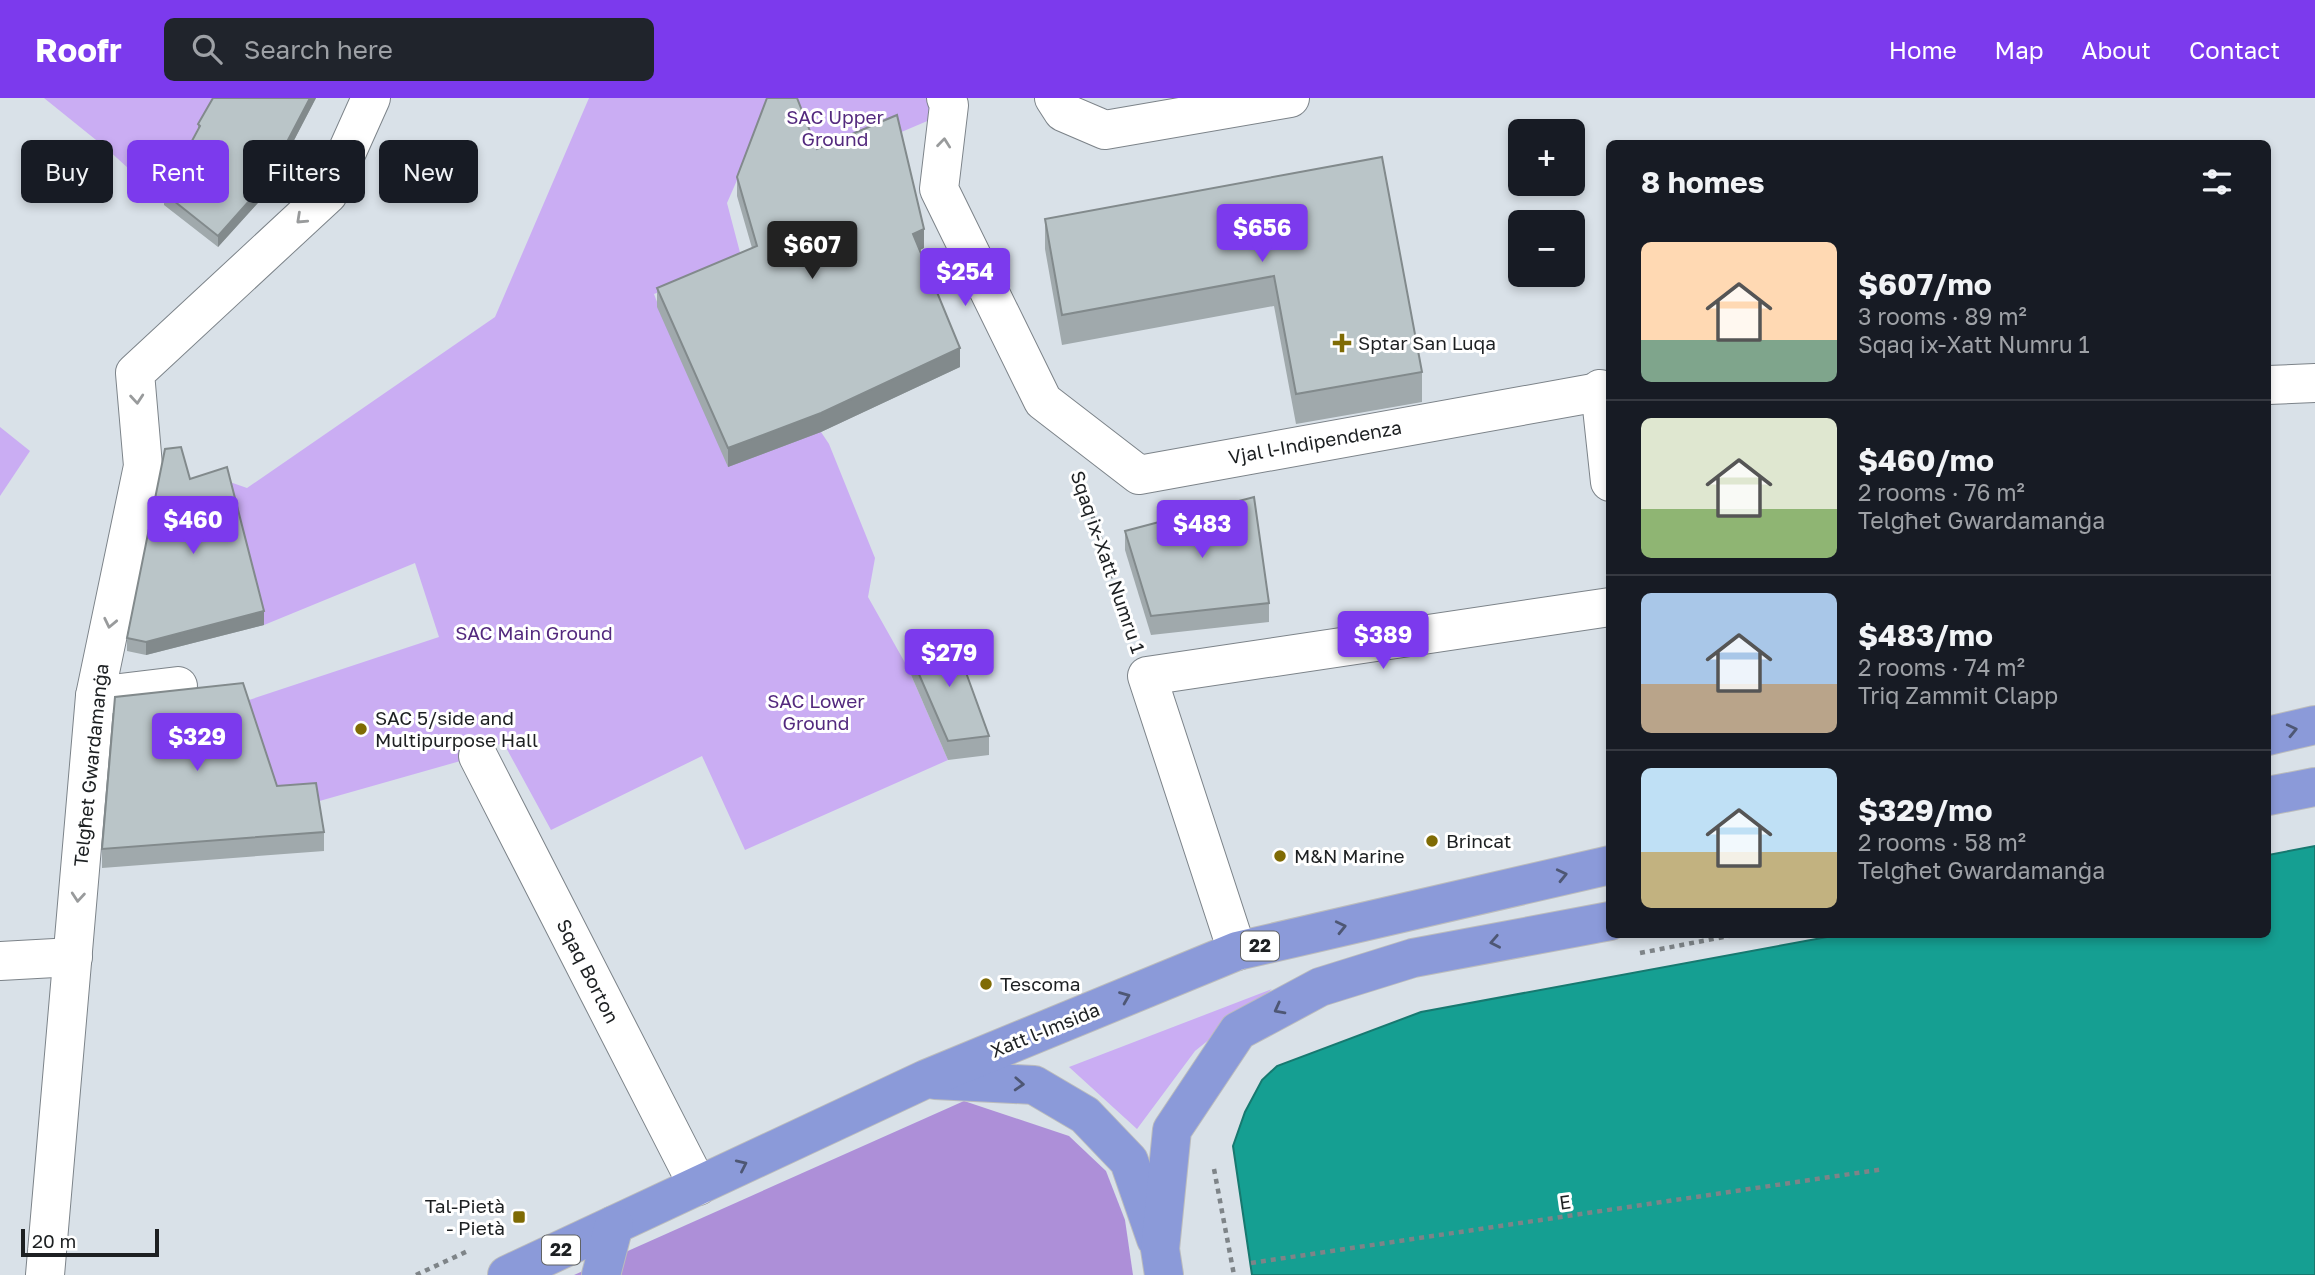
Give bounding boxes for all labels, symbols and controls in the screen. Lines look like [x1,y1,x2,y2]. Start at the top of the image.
search box [164,18,654,81]
text: Roofr [35,30,122,69]
icon: search [188,30,226,68]
text: Search here [244,34,393,65]
text: Home [1889,35,1957,64]
text: Map [1995,35,2044,64]
text: About [2082,35,2151,64]
text: Contact [2189,35,2280,64]
park label: SAC Upper Ground [786,105,884,150]
map controls [1508,119,1585,287]
button: + [1508,119,1585,196]
one-way arrow [937,138,952,149]
chip: Buy [21,140,113,203]
chip: Rent [127,140,229,203]
chip: Filters [243,140,365,203]
chip: New [379,140,478,203]
icon: filters [2198,163,2236,201]
text: 8 homes [1641,164,1765,200]
pin: $656 [1221,204,1303,264]
button: − [1508,210,1585,287]
one-way arrow [296,211,309,223]
text: $656 [1233,213,1291,241]
pin: $607 [771,222,853,281]
text: $607 [783,230,841,258]
pin: $254 [924,248,1006,308]
text: $254 [936,257,994,285]
text: $607/mo [1858,266,1992,302]
icon: home [1697,270,1781,354]
text: 3 rooms · 89 m² [1858,302,2027,330]
text: Sqaq ix-Xatt Numru 1 [1858,330,2090,358]
place label: Sptar San Luqa [1358,331,1496,354]
marker: Sptar San Luqa [1332,333,1352,353]
one-way arrow [129,394,144,405]
street label: Vjal l-Indipendenza [1226,415,1403,468]
text: $460/mo [1858,442,1994,478]
icon: home [1697,446,1781,530]
street label: Sqaq ix-Xatt Numru 1 [1066,468,1150,656]
text: 2 rooms · 76 m² [1858,478,2025,506]
pin: $460 [152,496,234,556]
pin: $483 [1161,500,1243,560]
text: $460 [163,505,223,533]
text: Telgħet Gwardamanġa [1858,506,2105,534]
text: $483 [1173,509,1231,537]
pin: $389 [1342,612,1424,671]
one-way arrow [103,617,118,629]
text: $483/mo [1858,617,1993,653]
text: $389 [1354,620,1412,648]
park label: SAC Main Ground [455,621,613,644]
icon: home [1697,621,1781,705]
pin: $279 [908,630,990,689]
text: $279 [921,638,977,666]
text: 2 rooms · 74 m² [1858,653,2025,681]
street label: Telgħet Gwardamanġa [68,662,113,868]
text: Triq Zammit Clapp [1858,681,2058,709]
park label: SAC Lower Ground [767,689,865,734]
place label: SAC 5/side and Multipurpose Hall [375,706,538,751]
pin: $329 [156,714,238,773]
marker: SAC 5/side and Multipurpose Hall [353,721,369,737]
text: $329 [168,722,226,750]
one-way arrow [2285,724,2297,739]
text: $329/mo [1858,792,1992,828]
icon: home [1697,796,1781,880]
text: 2 rooms · 58 m² [1858,828,2026,856]
place label: Brincat [1446,829,1511,852]
marker: Brincat [1424,833,1440,849]
place label: M&N Marine [1294,844,1405,867]
marker: M&N Marine [1272,848,1288,864]
text: Telgħet Gwardamanġa [1858,856,2105,884]
one-way arrow [1556,869,1568,883]
one-way arrow [71,892,86,903]
street label: Sqaq Borton [552,915,624,1027]
one-way arrow [1335,920,1347,935]
road number: 22 [1241,932,1279,960]
one-way arrow [1489,934,1501,949]
place label: Tescoma [1000,972,1080,995]
marker: Tescoma [978,976,994,992]
one-way arrow [1118,991,1130,1005]
street label: Xatt l-Imsida [987,997,1103,1062]
one-way arrow [1274,1001,1286,1015]
one-way arrow [1014,1077,1025,1092]
one-way arrow [735,1159,747,1173]
street label: E [1558,1189,1572,1214]
place label: Tal-Pietà - Pietà [425,1194,505,1239]
marker: Tal-Pietà - Pietà [511,1209,527,1225]
scale bar [21,1226,159,1258]
text: 20 m [32,1229,76,1252]
road number: 22 [542,1236,580,1265]

